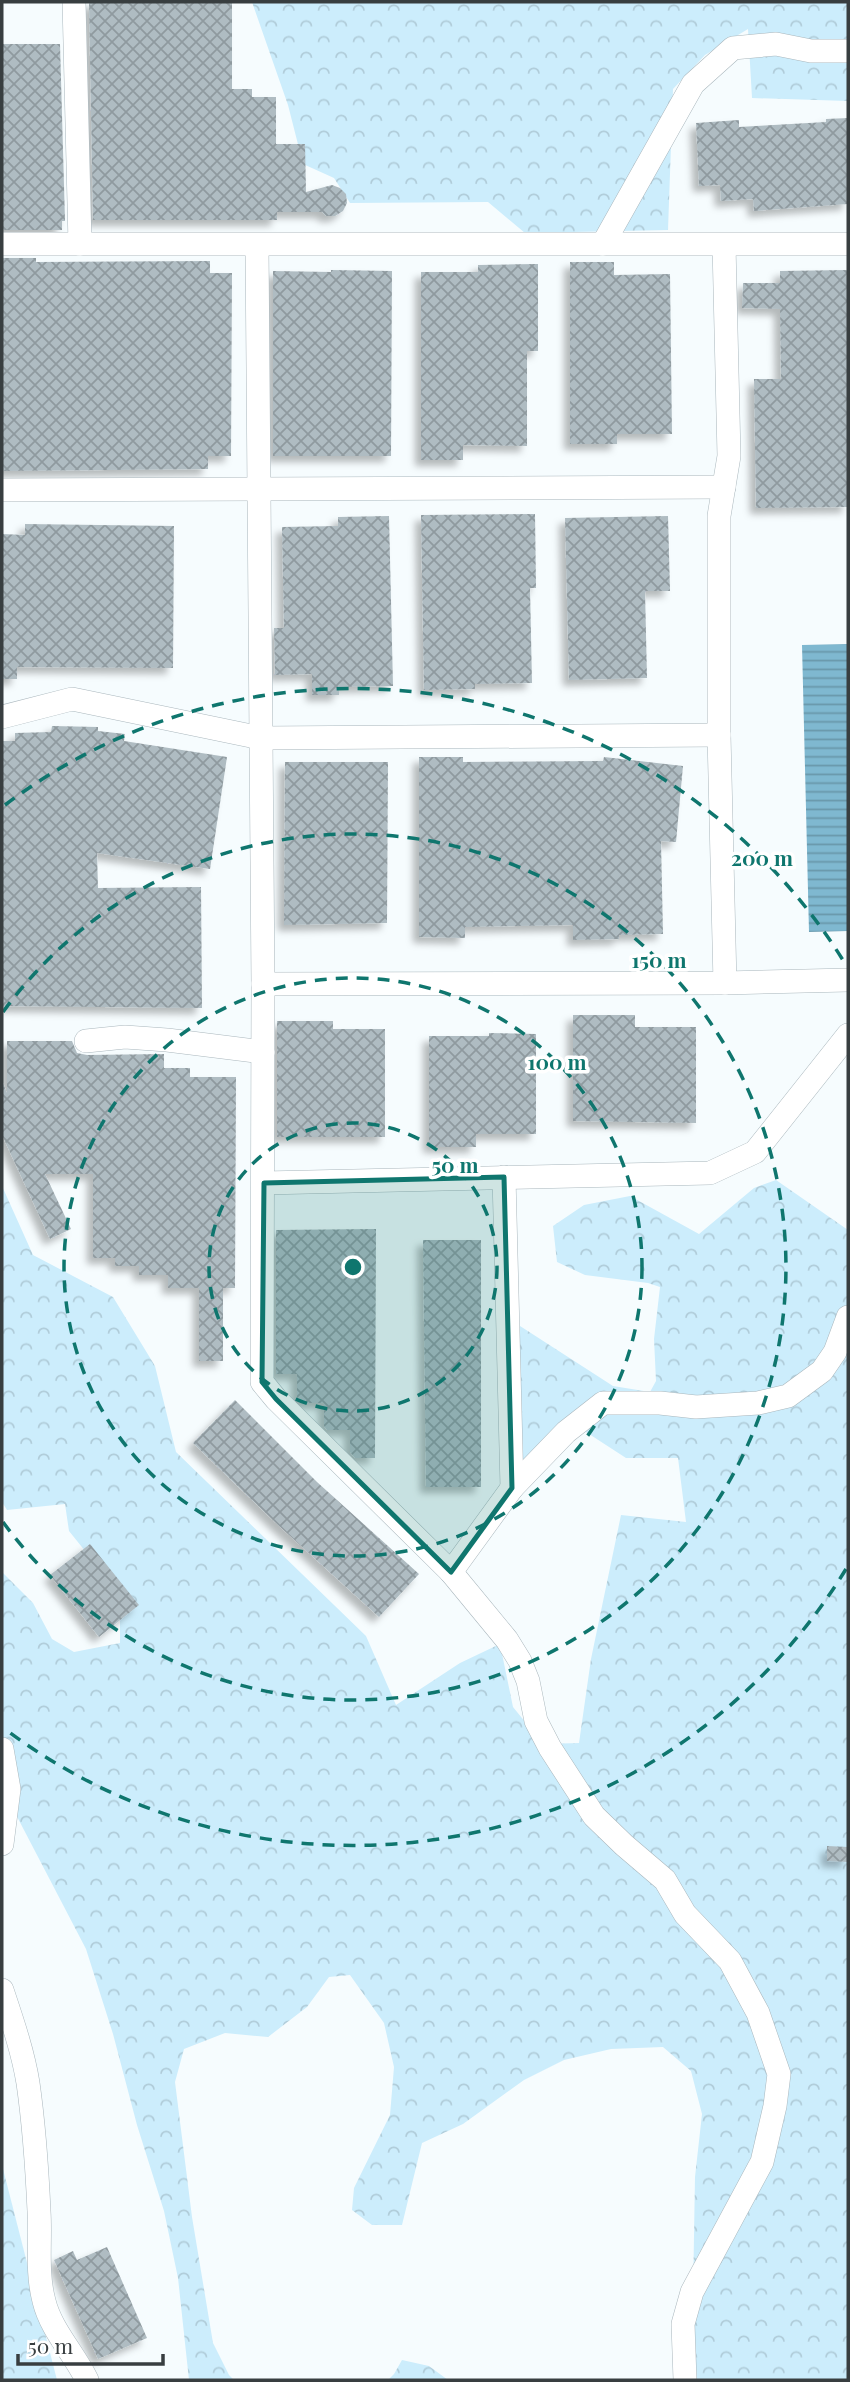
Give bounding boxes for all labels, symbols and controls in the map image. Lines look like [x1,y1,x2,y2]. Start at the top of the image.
text: 200 m [731,843,793,871]
text: 150 m [632,945,686,973]
text: 100 m [527,1047,587,1075]
text: 50 m [431,1150,479,1178]
centre of rings [341,1255,365,1279]
scale bar [18,2322,163,2366]
text: 50 m [28,2331,74,2359]

